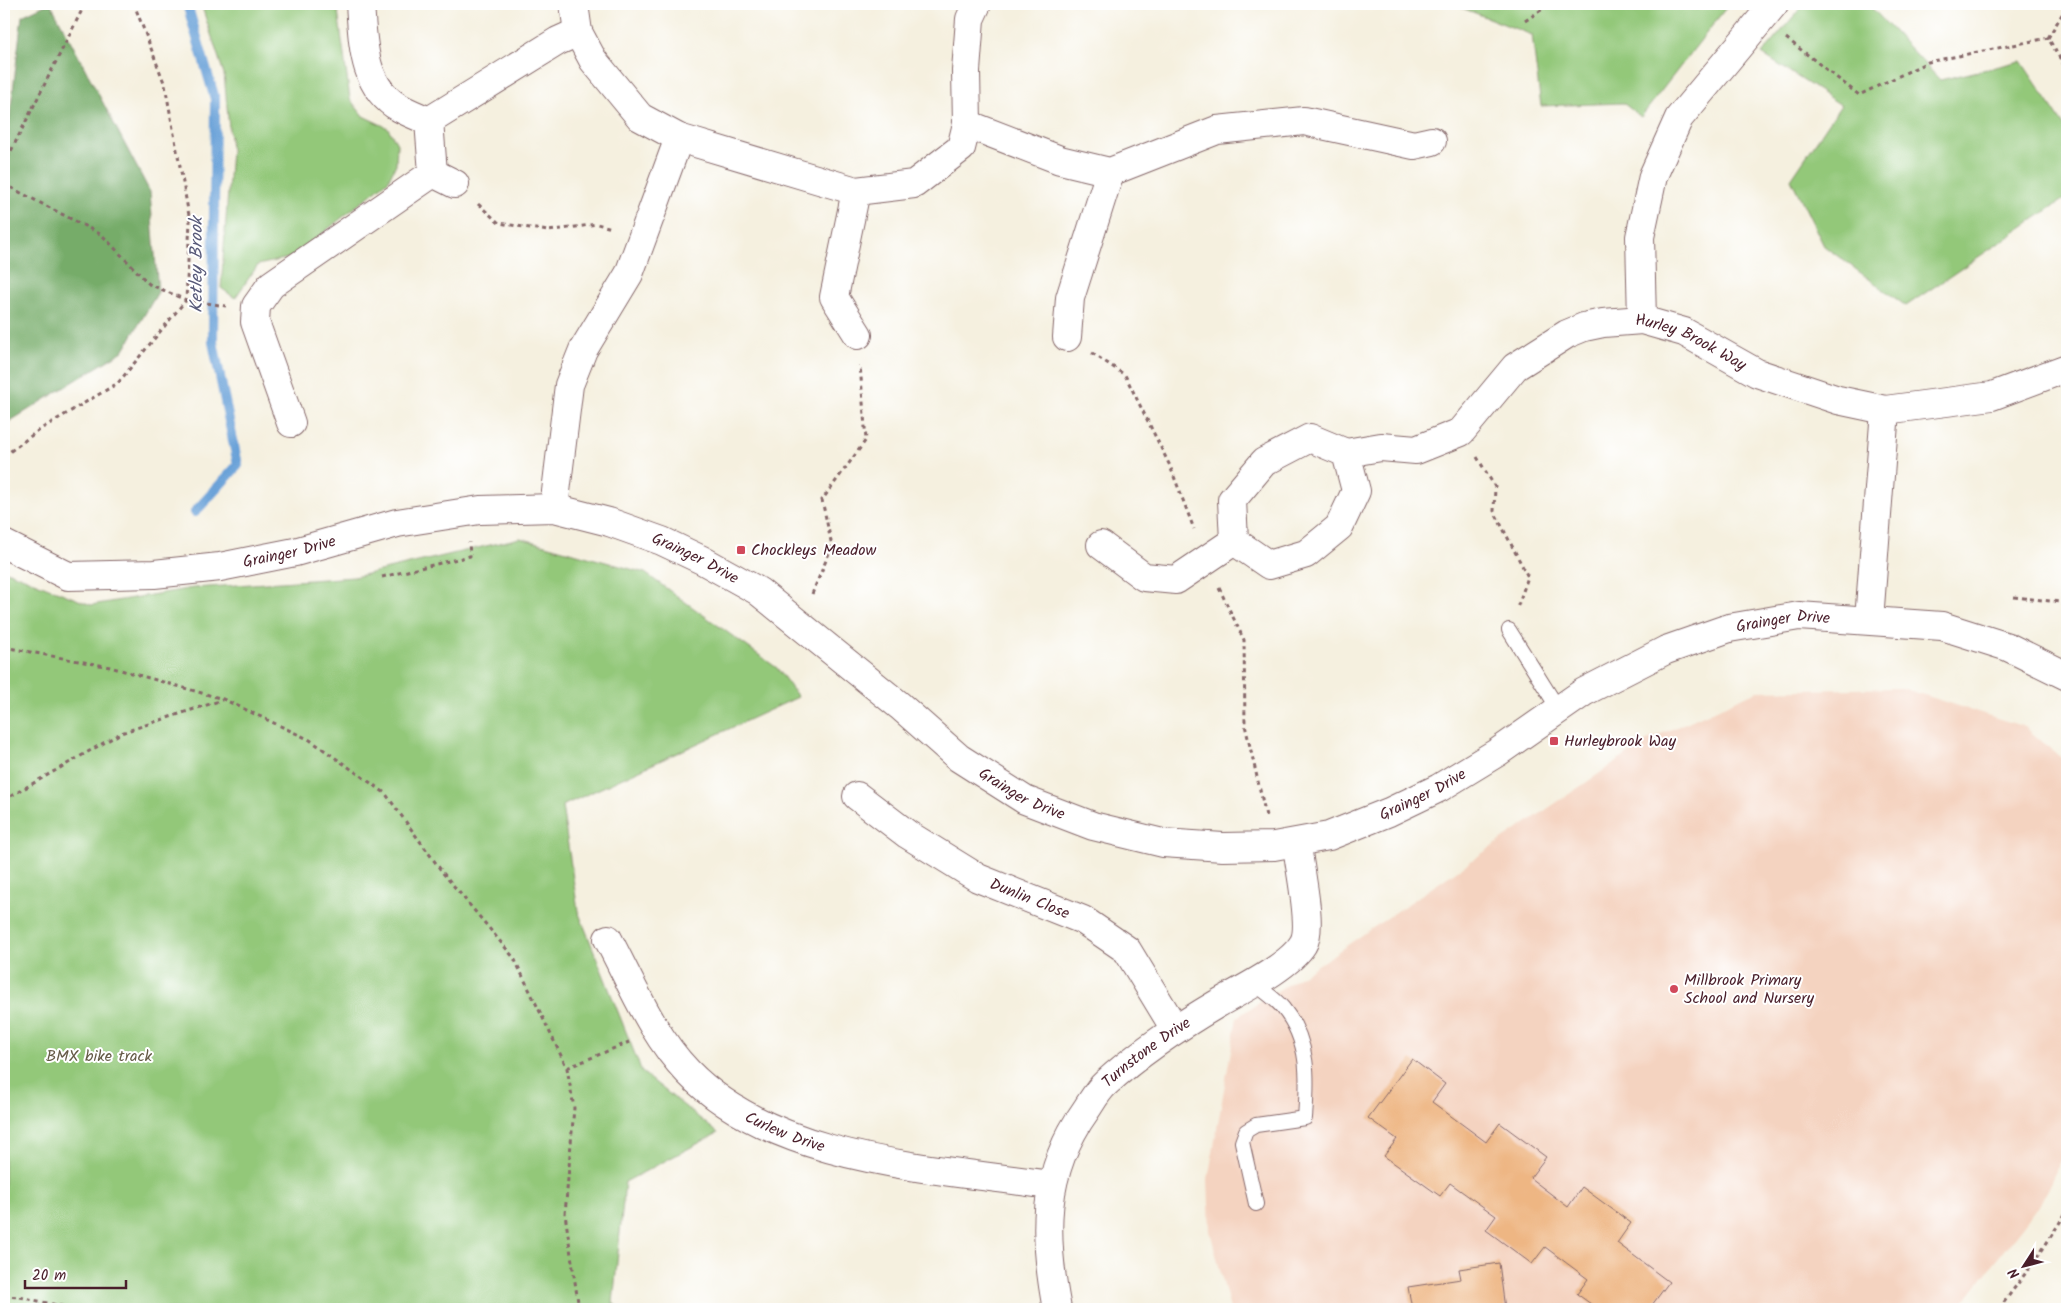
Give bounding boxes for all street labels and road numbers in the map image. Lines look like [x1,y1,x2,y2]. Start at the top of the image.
street label: Hurley Brook Way [1634,307,1752,377]
street label: Grainger Drive [648,526,744,591]
street label: Grainger Drive [241,528,339,575]
street label: Grainger Drive [1734,603,1831,639]
street label: Grainger Drive [974,761,1069,827]
street label: Grainger Drive [1376,762,1471,827]
street label: Dunlin Close [986,871,1073,926]
street label: Turnstone Drive [1096,1011,1196,1094]
street label: Curlew Drive [740,1105,828,1159]

